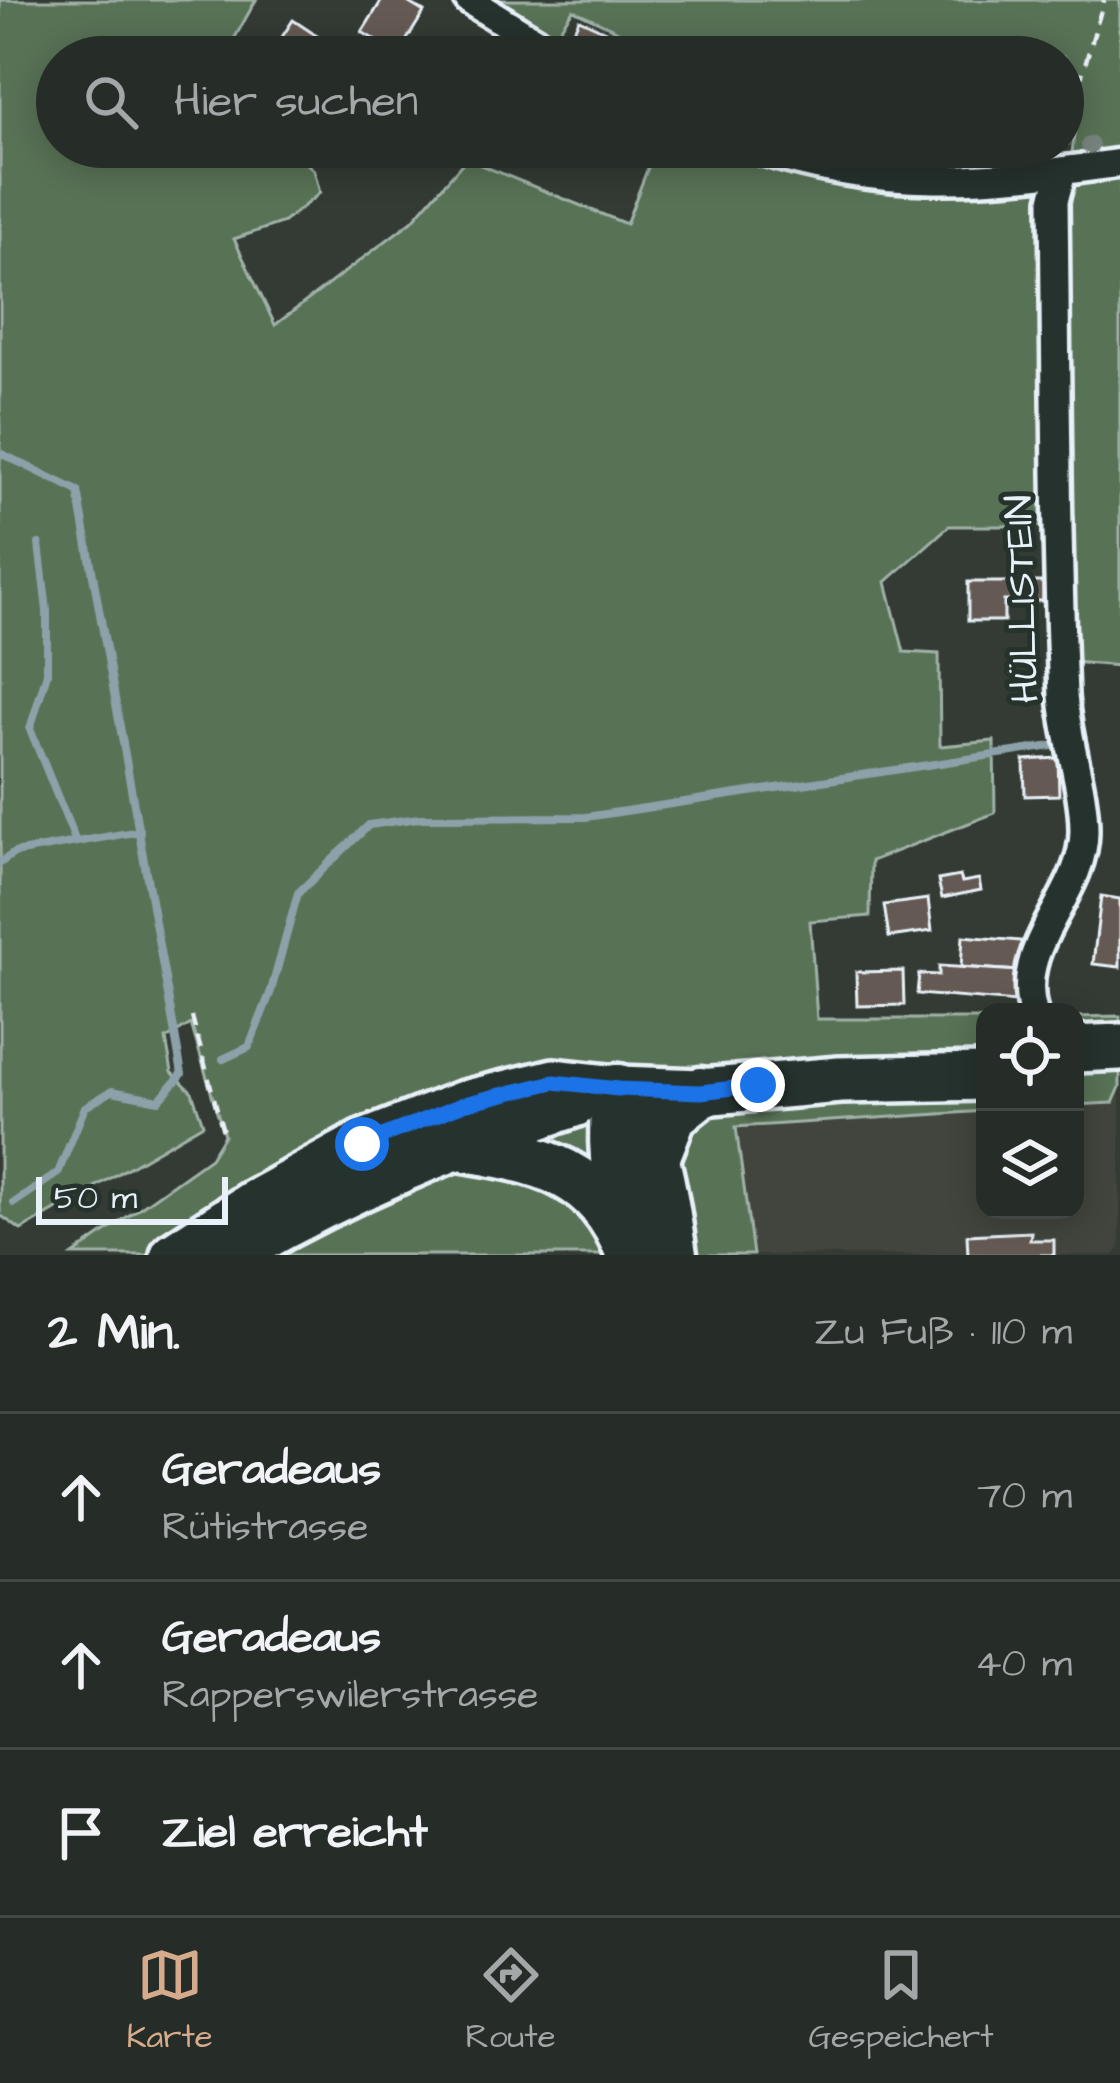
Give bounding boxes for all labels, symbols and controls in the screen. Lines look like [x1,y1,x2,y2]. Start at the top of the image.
search box [36,36,1084,168]
icon: search [78,69,144,135]
text: Hier suchen [174,71,418,133]
street label: HÜLLISTEIN [992,494,1054,704]
map controls [976,1003,1084,1219]
button: locate [976,1003,1084,1111]
route end [731,1058,785,1112]
button: layers [976,1111,1084,1219]
route start [335,1117,389,1171]
scale bar [36,1171,228,1224]
text: 50 m [54,1175,137,1221]
text: 2 Min. [48,1298,180,1369]
text: Zu Fuß · 110 m [814,1306,1072,1360]
text: Geradeaus [162,1439,381,1501]
icon: ahead [48,1464,114,1530]
text: 70 m [977,1470,1072,1524]
text: Rütistrasse [162,1501,368,1555]
text: Geradeaus [162,1607,381,1669]
icon: ahead [48,1632,114,1698]
text: 40 m [975,1638,1072,1692]
text: Rapperswilerstrasse [162,1669,538,1723]
icon: arrive [48,1800,114,1866]
text: Ziel erreicht [162,1802,428,1864]
tab: Karte [126,1942,213,2060]
tab: Route [466,1942,556,2060]
tab: Gespeichert [808,1942,994,2060]

